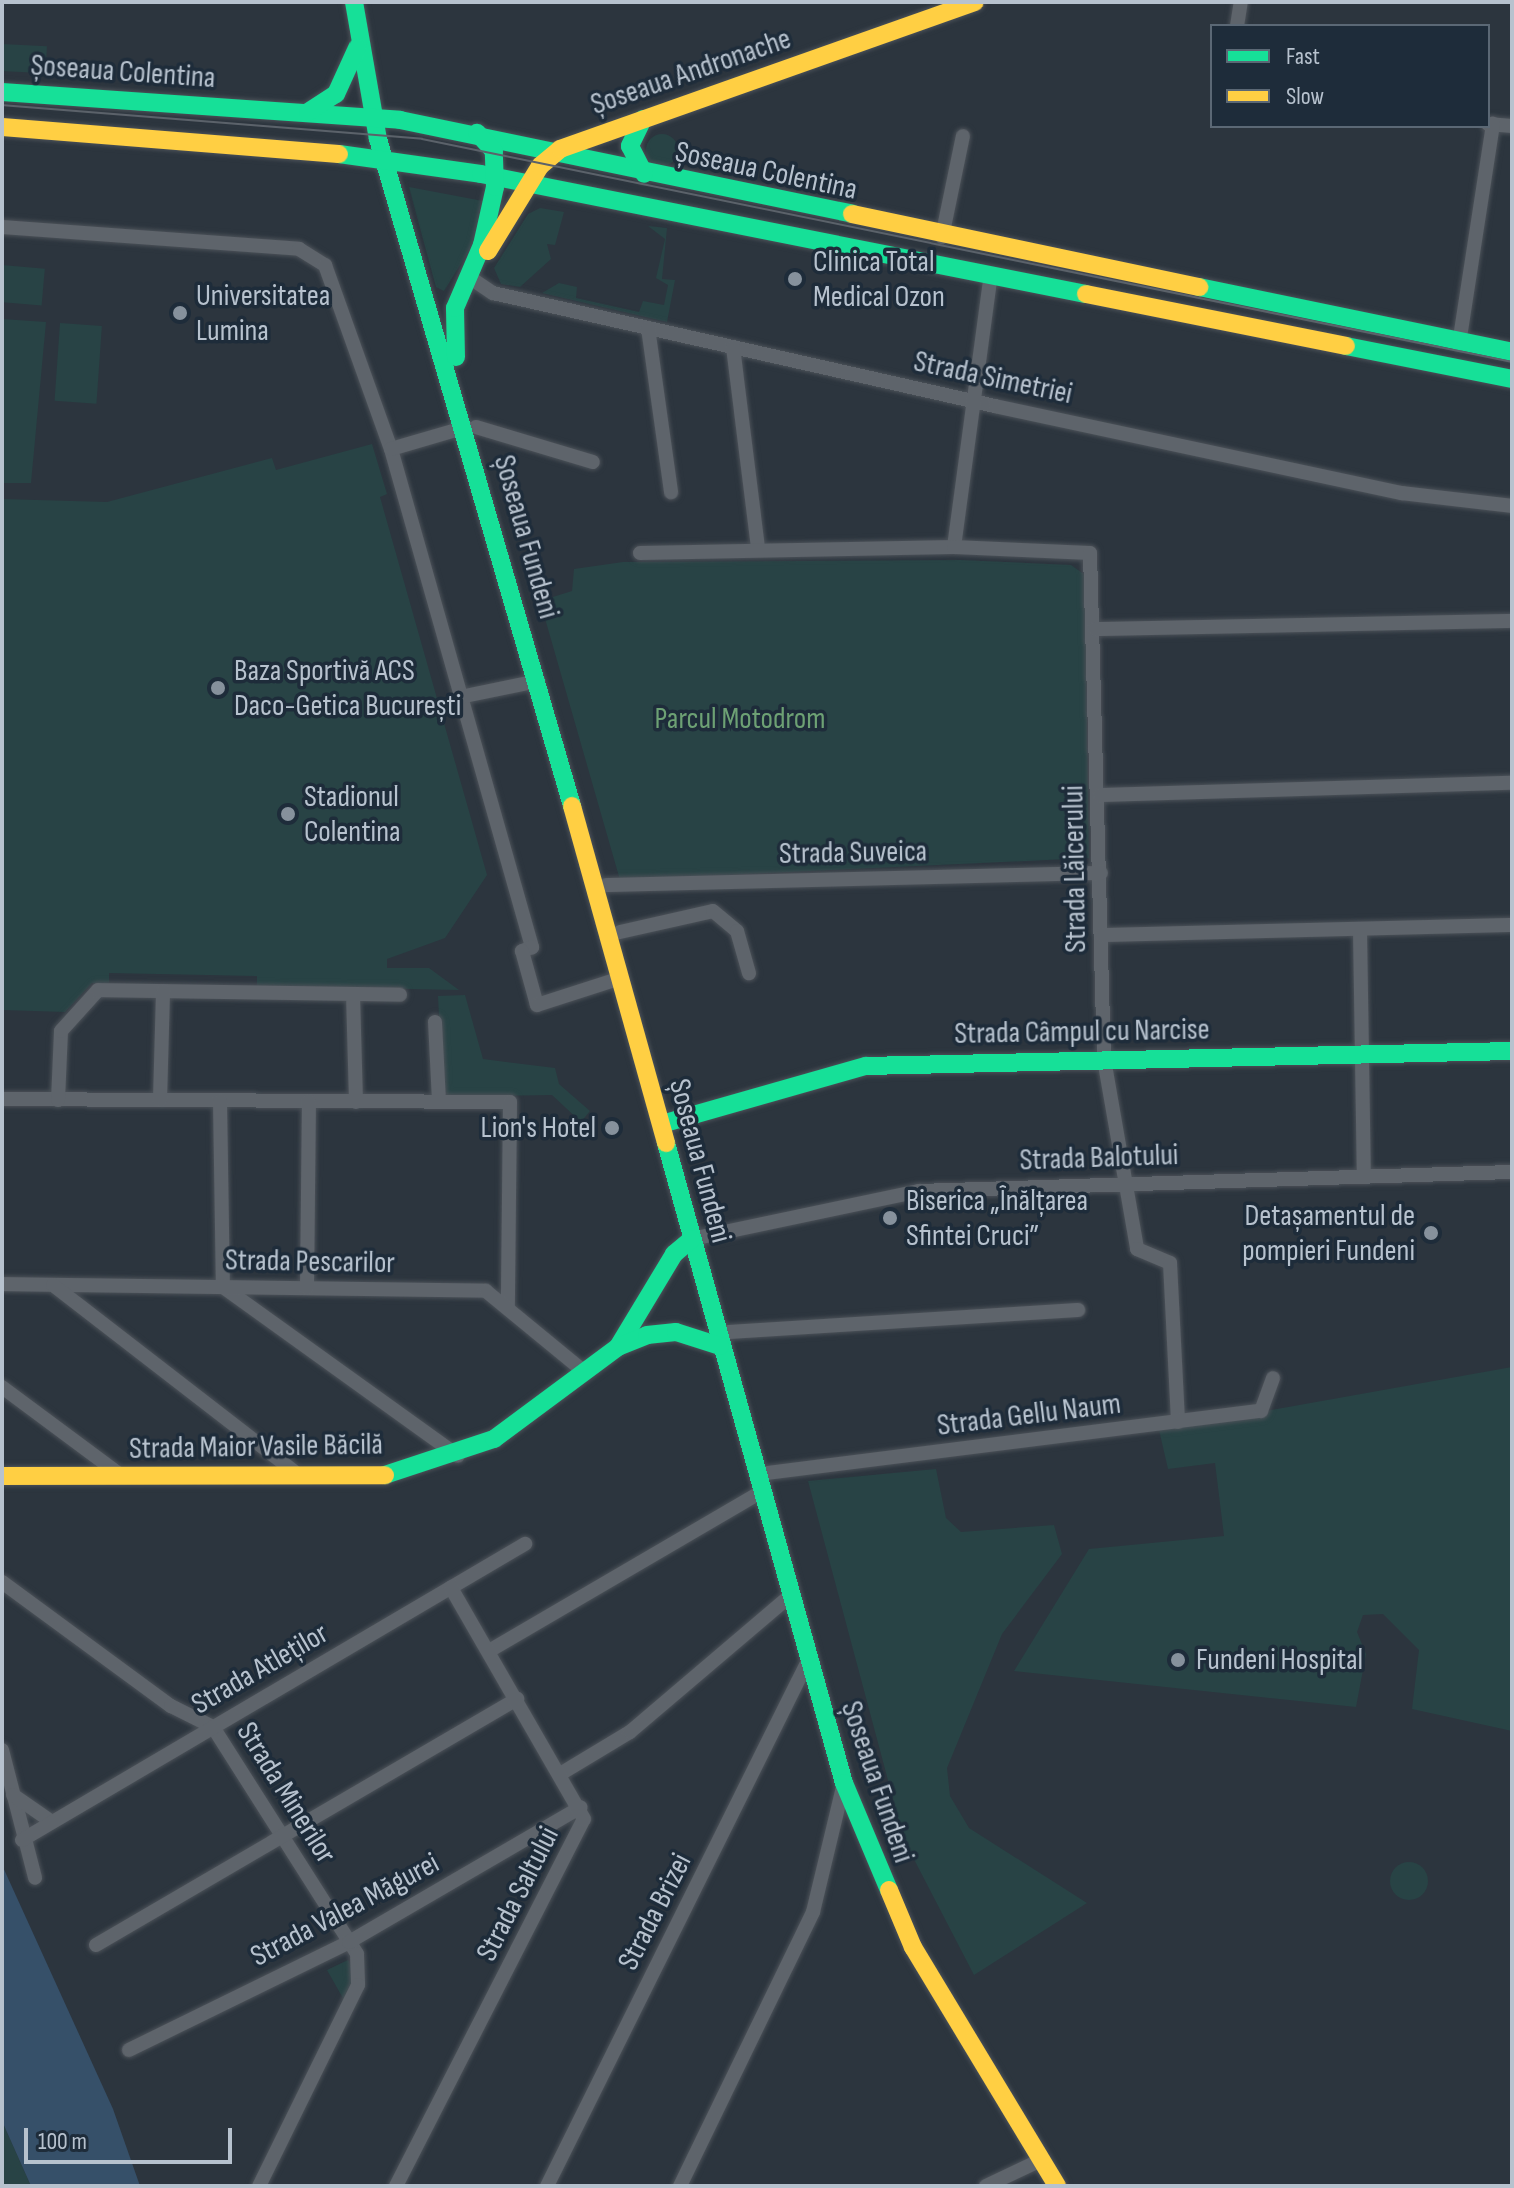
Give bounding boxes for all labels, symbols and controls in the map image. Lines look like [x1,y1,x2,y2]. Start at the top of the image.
street label: Șoseaua Andronache [586,21,796,123]
legend [1210,24,1490,128]
text: Fast [1286,42,1320,71]
street label: Șoseaua Colentina [29,48,217,96]
text: Slow [1286,82,1324,111]
street label: Șoseaua Colentina [672,134,860,208]
place label: Clinica Total Medical Ozon [813,244,945,314]
marker: Clinica Total Medical Ozon [784,268,806,290]
place label: Universitatea Lumina [196,278,330,348]
marker: Universitatea Lumina [171,304,189,322]
street label: Strada Simetriei [910,344,1076,412]
street label: Șoseaua Fundeni [486,451,566,623]
place label: Baza Sportivă ACS Daco-Getica București [234,653,461,724]
marker: Baza Sportivă ACS Daco-Getica București [209,679,227,697]
park label: Parcul Motodrom [655,701,825,737]
place label: Stadionul Colentina [304,779,401,850]
street label: Strada Lăicerului [1056,785,1094,953]
marker: Stadionul Colentina [279,805,297,823]
street label: Strada Suveica [779,834,927,872]
street label: Strada Câmpul cu Narcise [954,1012,1210,1052]
street label: Șoseaua Fundeni [661,1075,739,1247]
place label: Lion's Hotel [481,1110,596,1146]
marker: Lion's Hotel [603,1119,621,1137]
street label: Strada Balotului [1019,1137,1179,1179]
place label: Biserica „Înălțarea Sfintei Cruci” [906,1183,1088,1254]
place label: Detașamentul de pompieri Fundeni [1242,1198,1415,1268]
marker: Biserica „Înălțarea Sfintei Cruci” [881,1209,899,1227]
marker: Detașamentul de pompieri Fundeni [1422,1224,1440,1242]
street label: Strada Pescarilor [225,1243,395,1281]
street label: Strada Gellu Naum [935,1386,1123,1444]
street label: Strada Maior Vasile Băcilă [129,1427,383,1467]
street label: Strada Atleților [185,1616,335,1722]
place label: Fundeni Hospital [1196,1642,1363,1678]
marker: Fundeni Hospital [1167,1649,1189,1671]
street label: Șoseaua Fundeni [833,1697,921,1867]
street label: Strada Minerilor [228,1716,344,1870]
street label: Strada Saltului [469,1821,567,1967]
street label: Strada Valea Măgurei [245,1845,445,1975]
street label: Strada Brizei [610,1848,700,1976]
scale bar [28,2112,236,2162]
text: 100 m [38,2127,87,2156]

